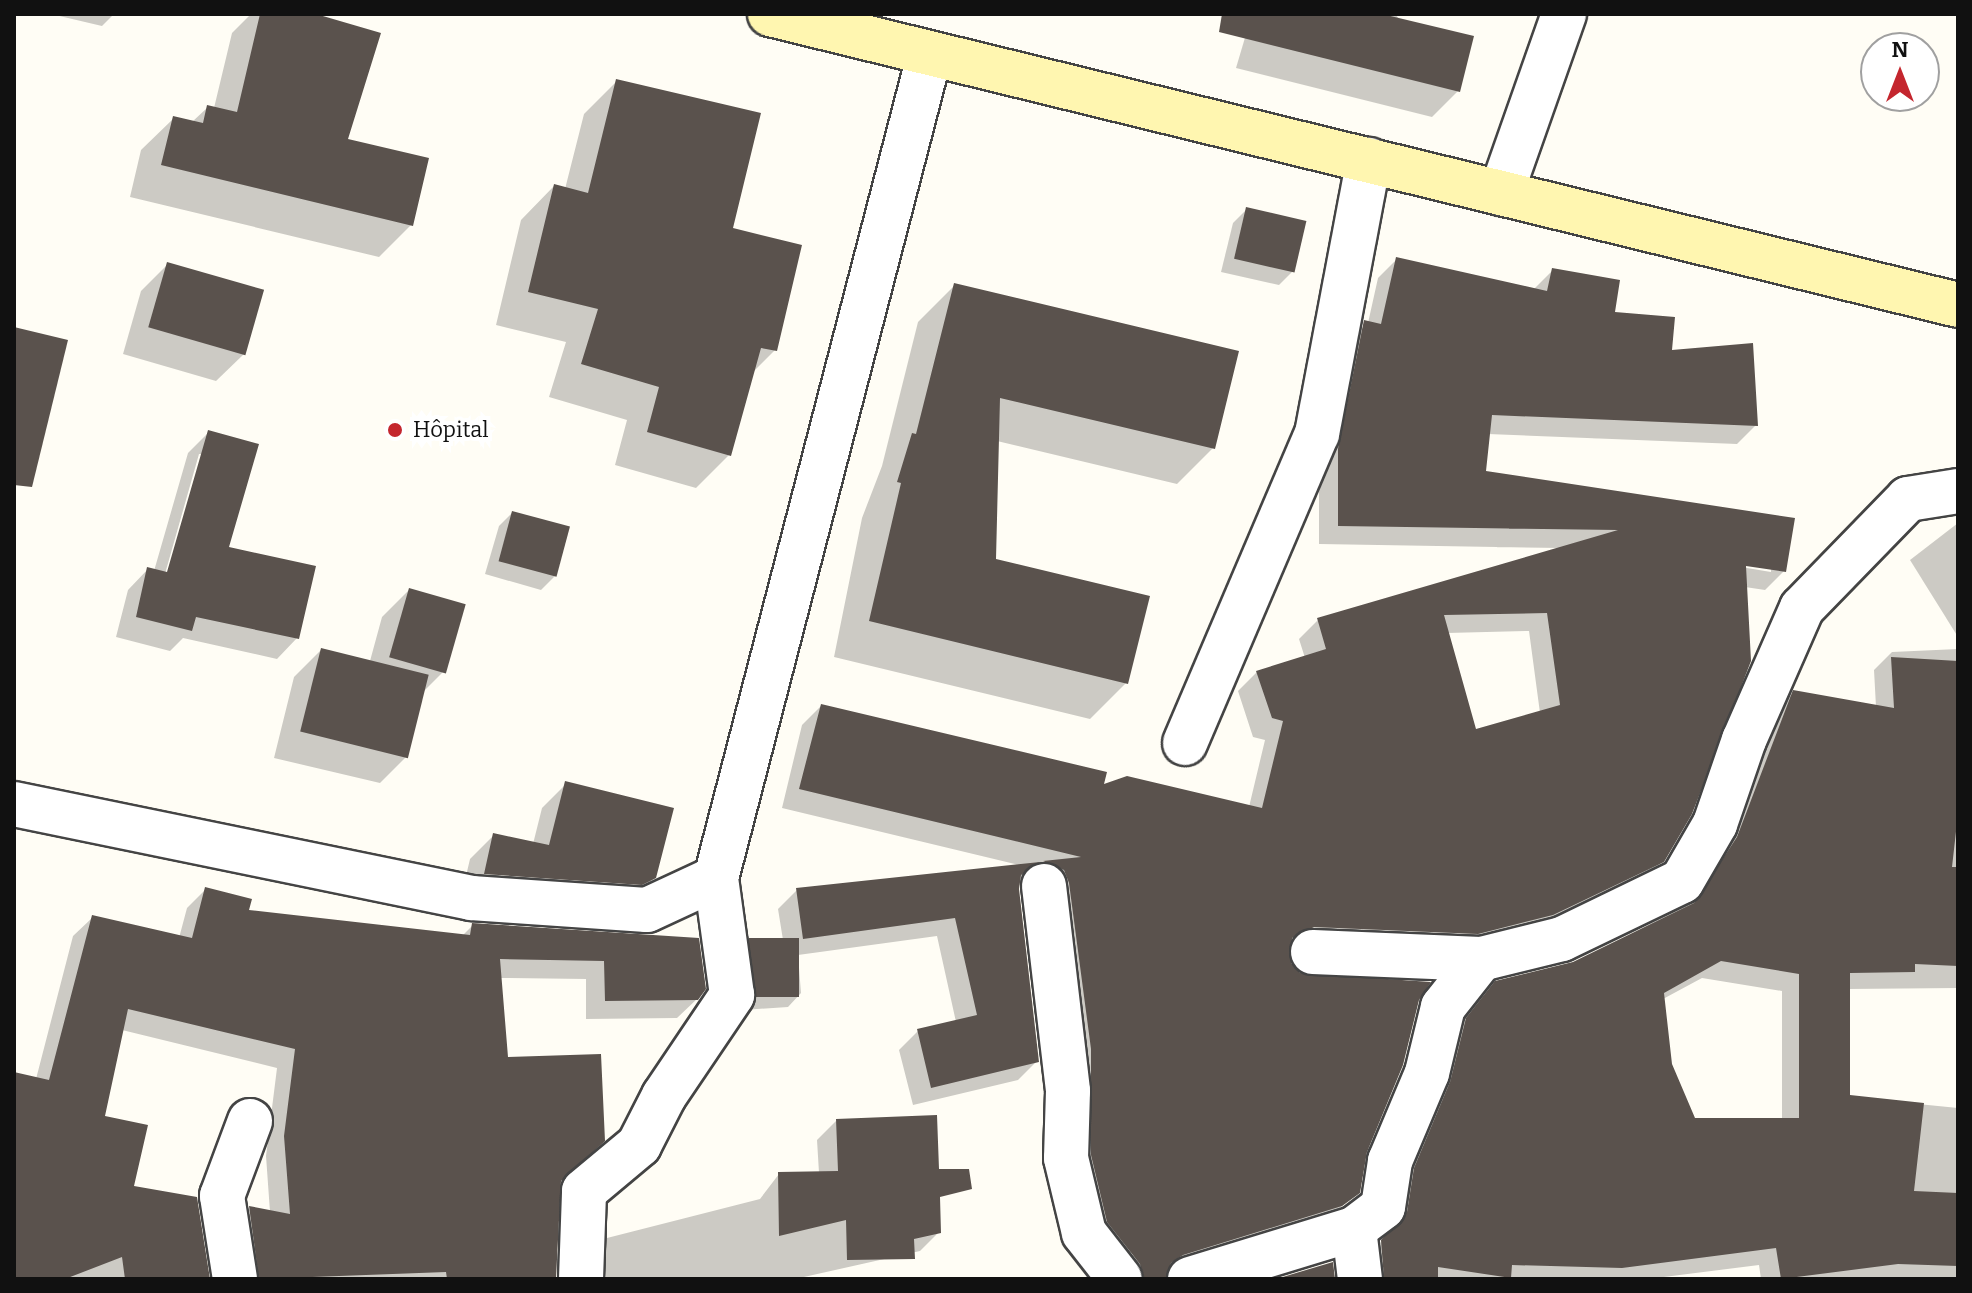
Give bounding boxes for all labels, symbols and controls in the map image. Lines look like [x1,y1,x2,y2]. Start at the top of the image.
north arrow [1860,32,1940,112]
text: N [1892,36,1908,63]
place label: Hôpital [413,417,489,443]
marker: Hôpital [384,419,406,441]

